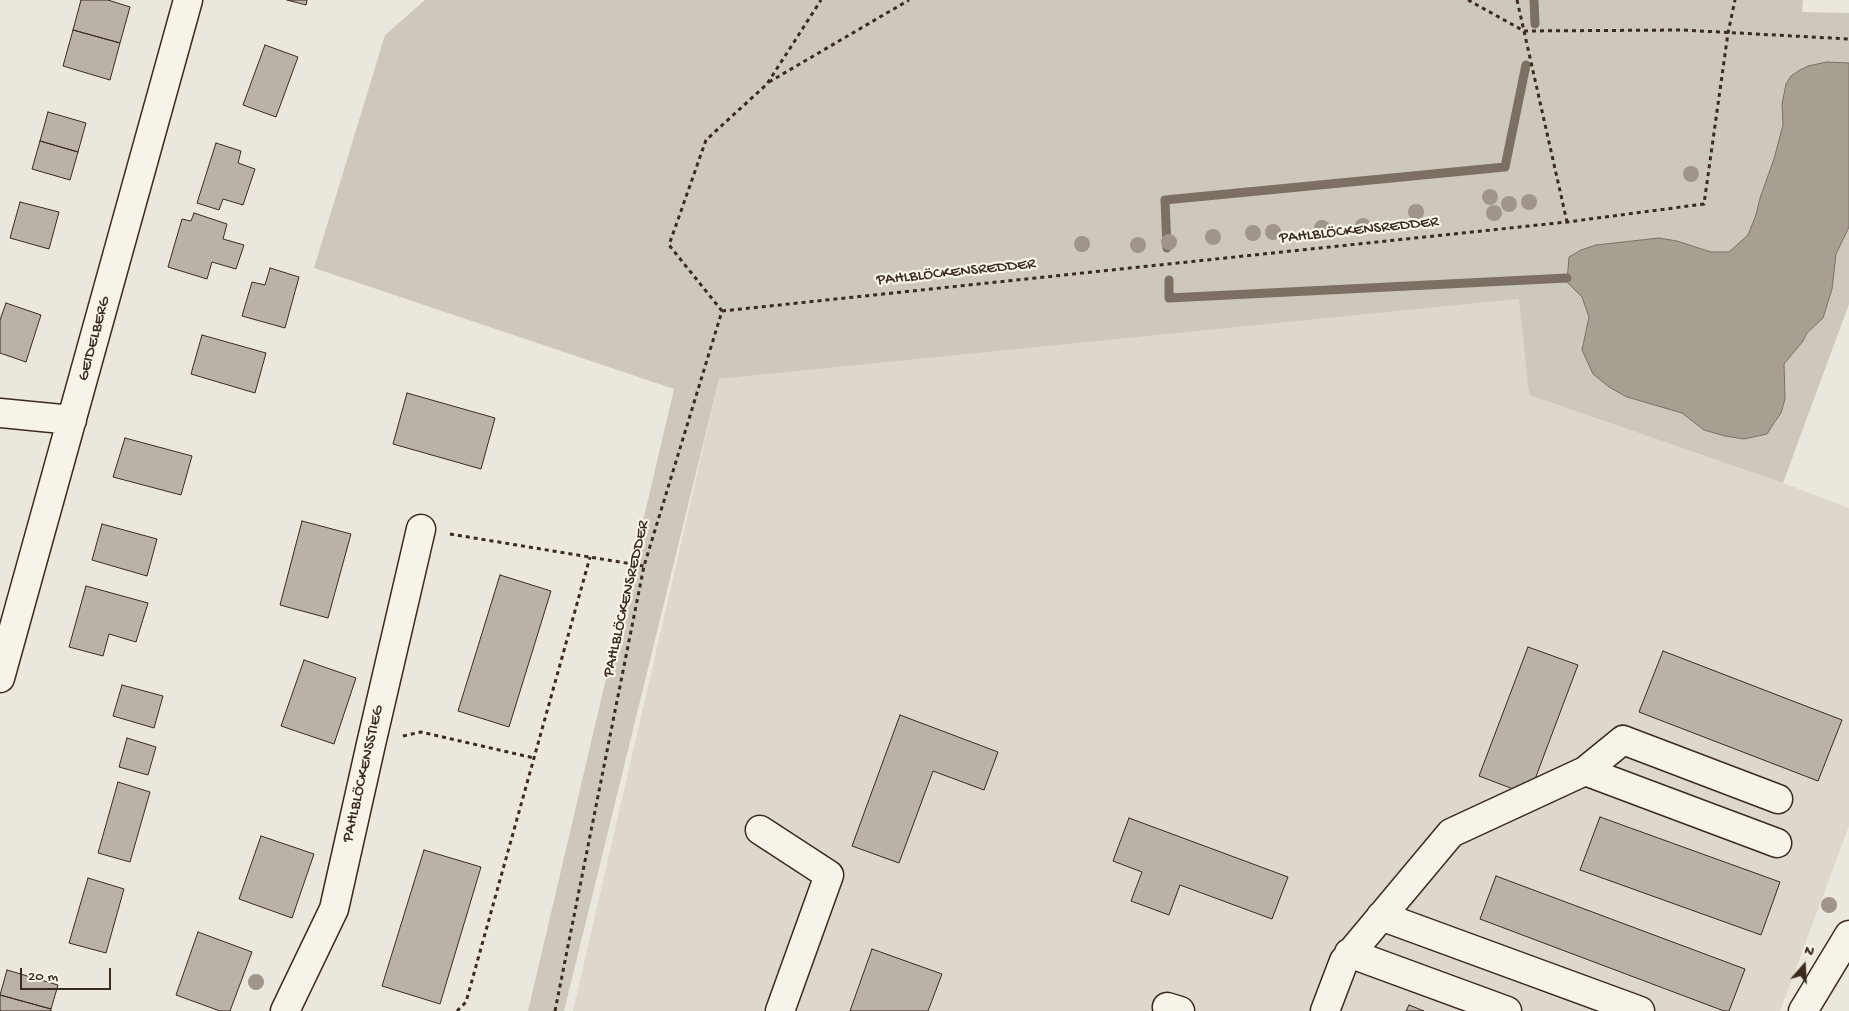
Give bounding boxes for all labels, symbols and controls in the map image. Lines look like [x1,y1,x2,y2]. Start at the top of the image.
street label: PAHLBLÖCKENSREDDER [1279,213,1439,249]
street label: PAHLBLÖCKENSREDDER [876,255,1036,291]
street label: GEIDELBERG [74,295,116,383]
street label: PAHLBLÖCKENSREDDER [600,519,654,679]
street label: PAHLBLÖCKENSSTIEG [339,704,389,844]
north arrow [1779,941,1829,991]
text: N [1802,942,1816,961]
scale bar [22,958,114,990]
text: 20 m [28,968,58,986]

